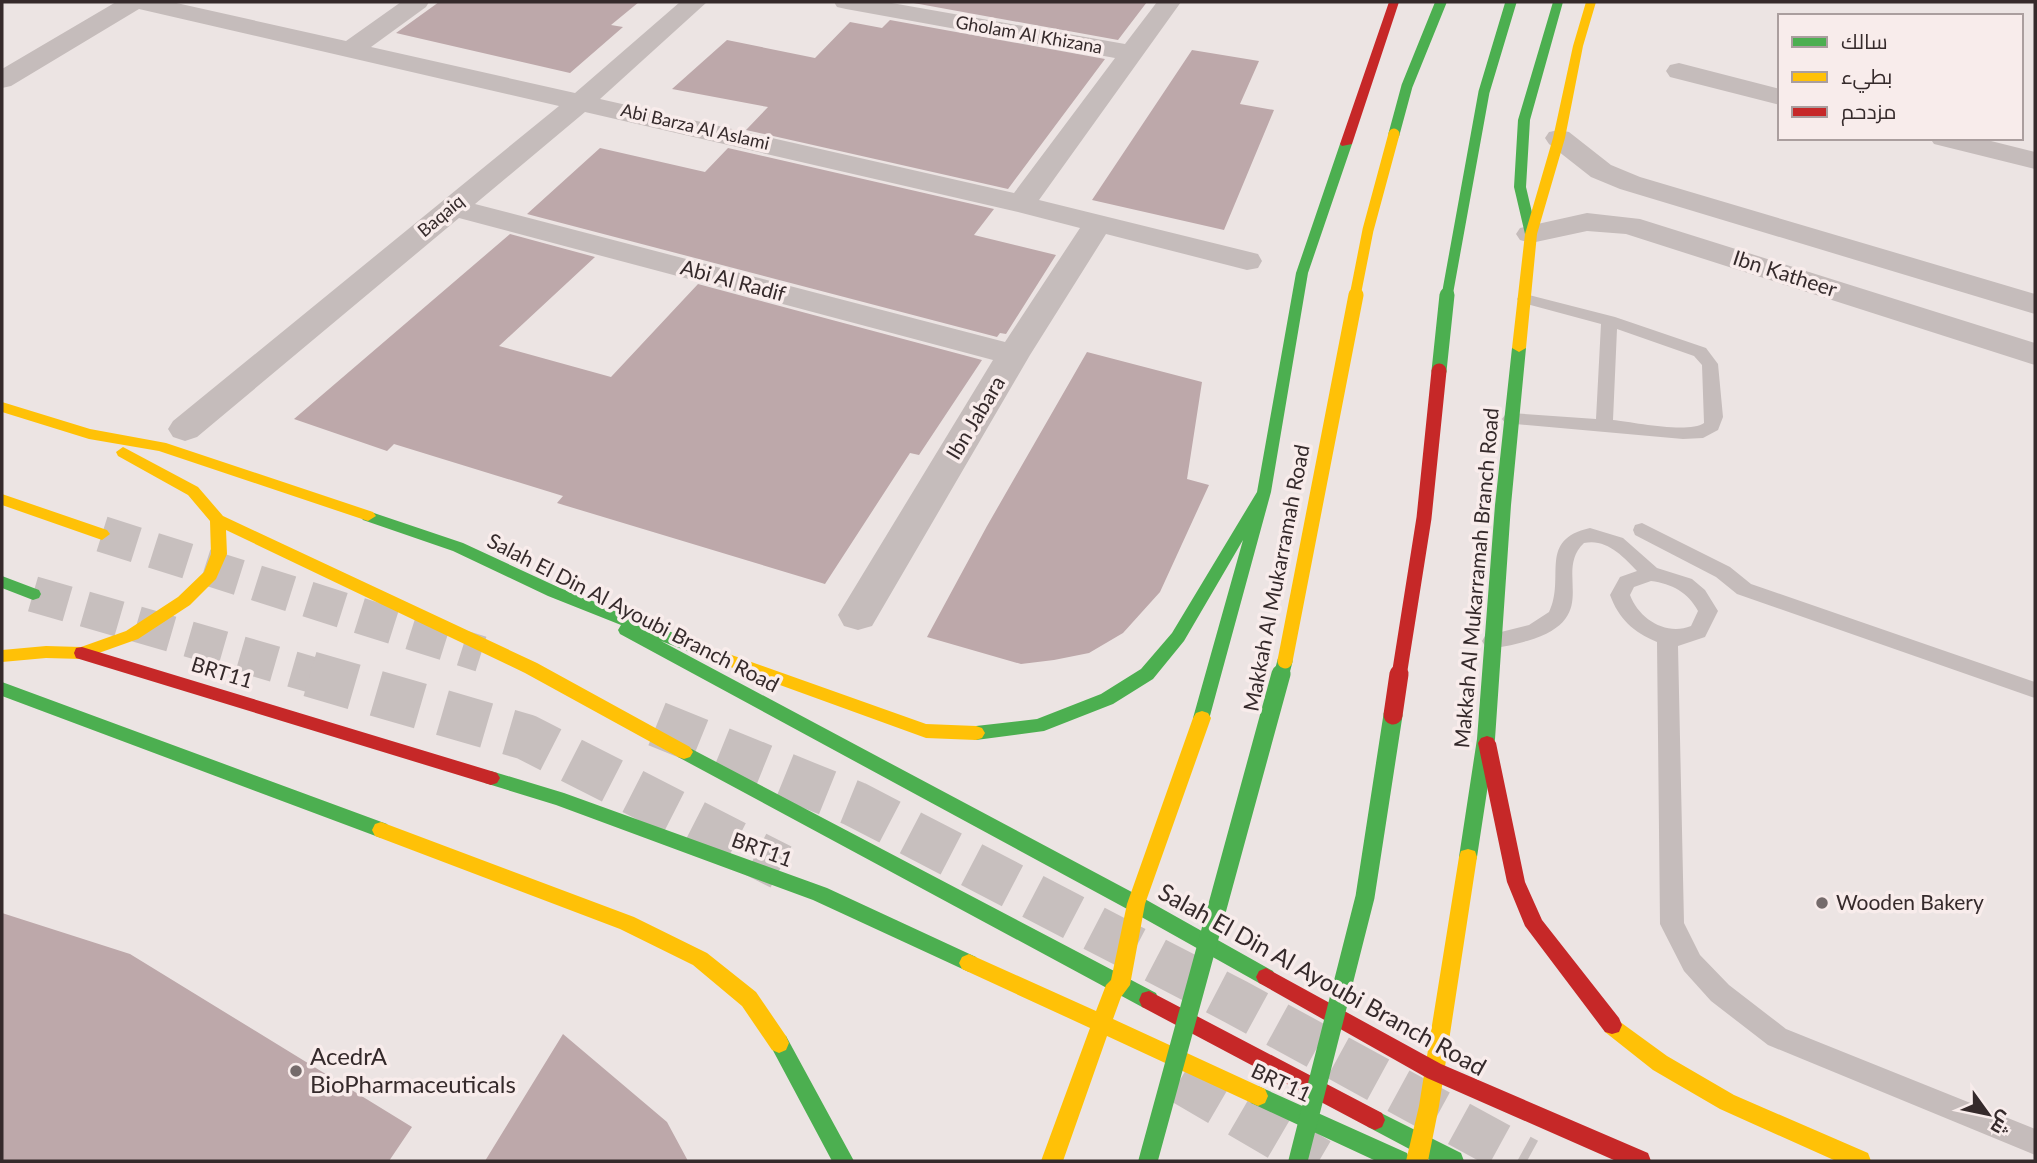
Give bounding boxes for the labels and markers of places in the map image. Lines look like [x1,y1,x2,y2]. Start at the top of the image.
place label: Wooden Bakery [1836,889,1984,914]
marker: Wooden Bakery [1814,895,1830,911]
place label: AcedrA BioPharmaceuticals [310,1041,516,1098]
marker: AcedrA BioPharmaceuticals [288,1063,304,1079]

